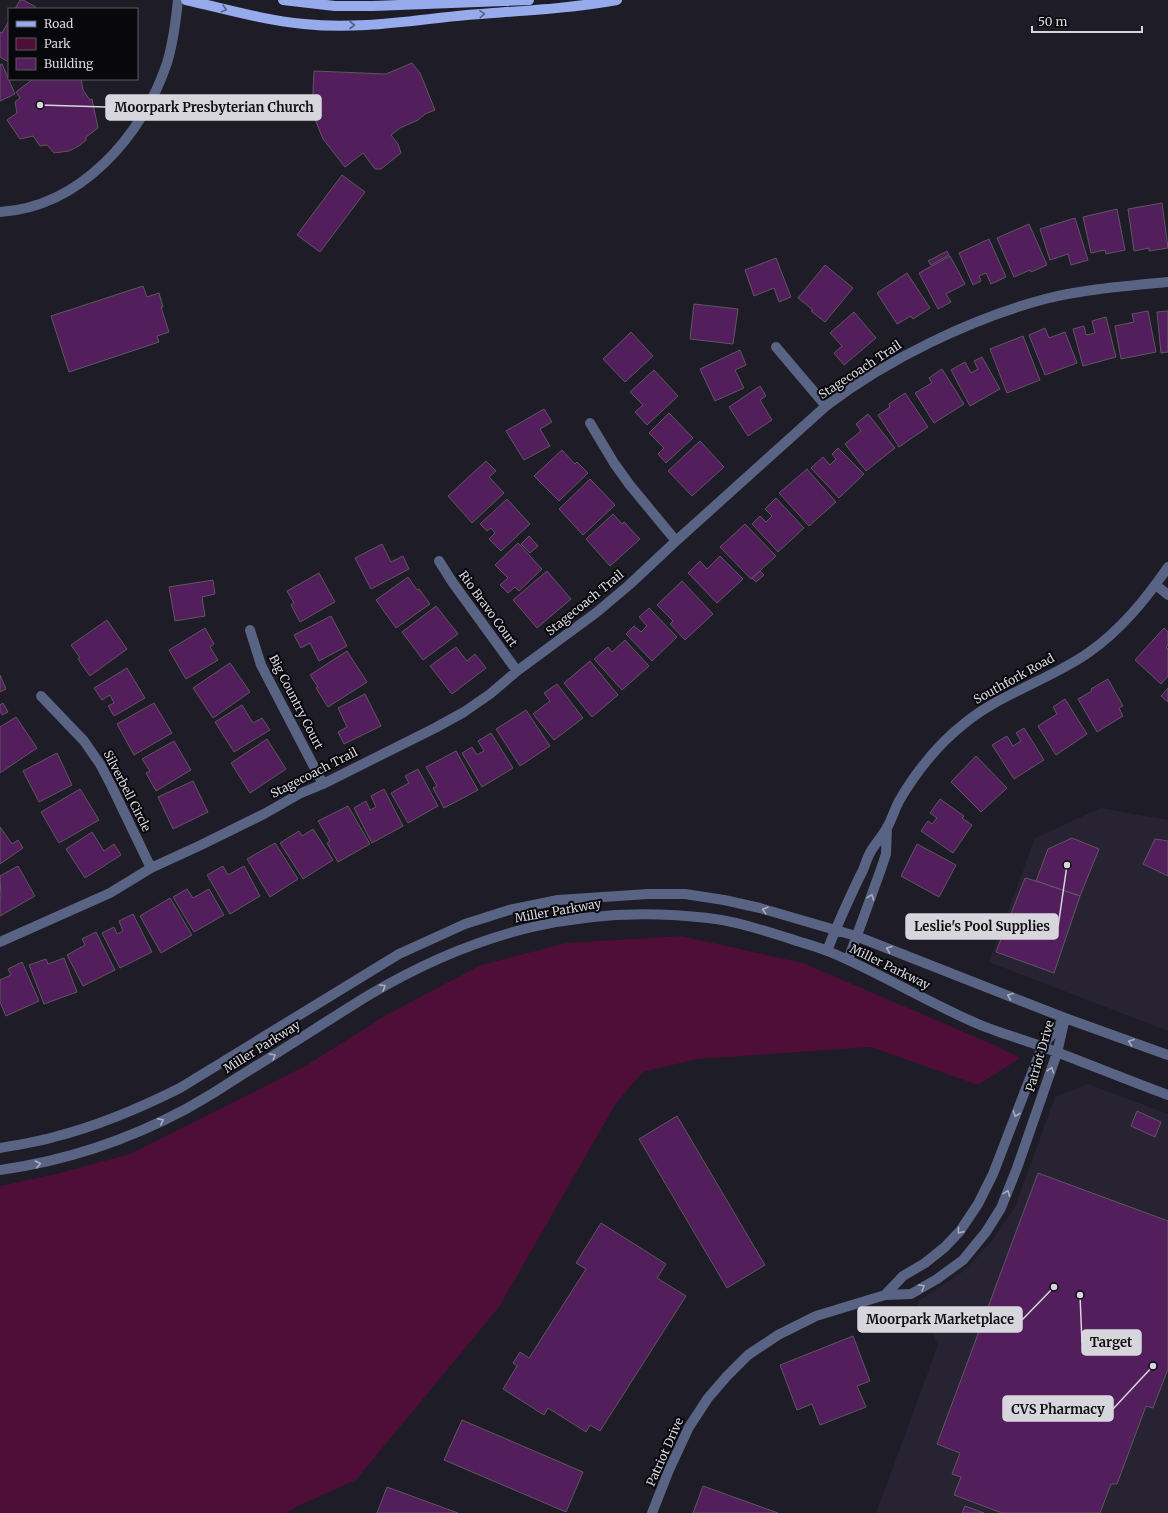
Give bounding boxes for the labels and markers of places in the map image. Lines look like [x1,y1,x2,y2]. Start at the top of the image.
callout: Moorpark Presbyterian Church [106,95,321,120]
callout: Leslie's Pool Supplies [906,914,1058,939]
callout: Moorpark Marketplace [858,1307,1022,1332]
callout: Target [1082,1330,1141,1355]
callout: CVS Pharmacy [1003,1396,1113,1421]

